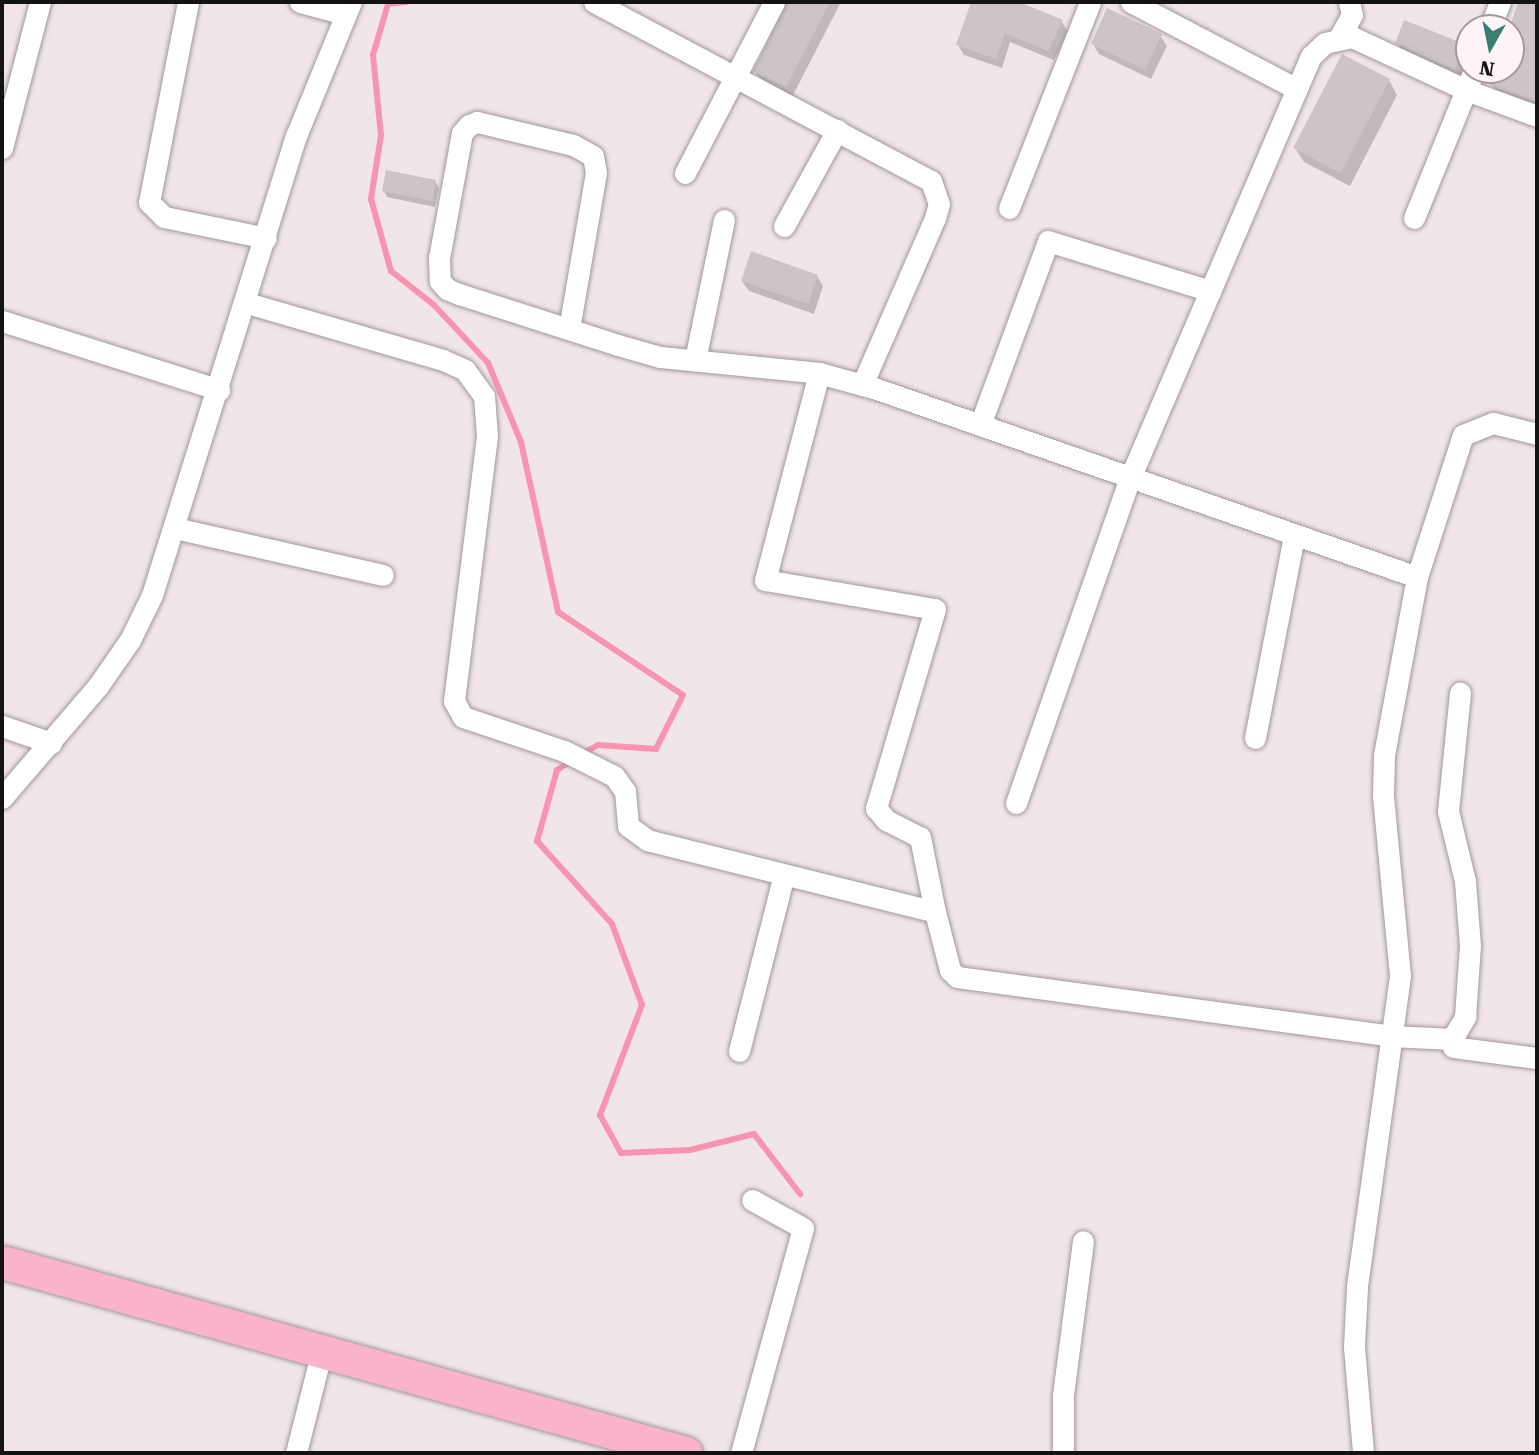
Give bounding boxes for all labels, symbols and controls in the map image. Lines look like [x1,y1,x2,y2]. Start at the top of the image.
north arrow [1455,14,1525,84]
text: N [1478,56,1496,81]

